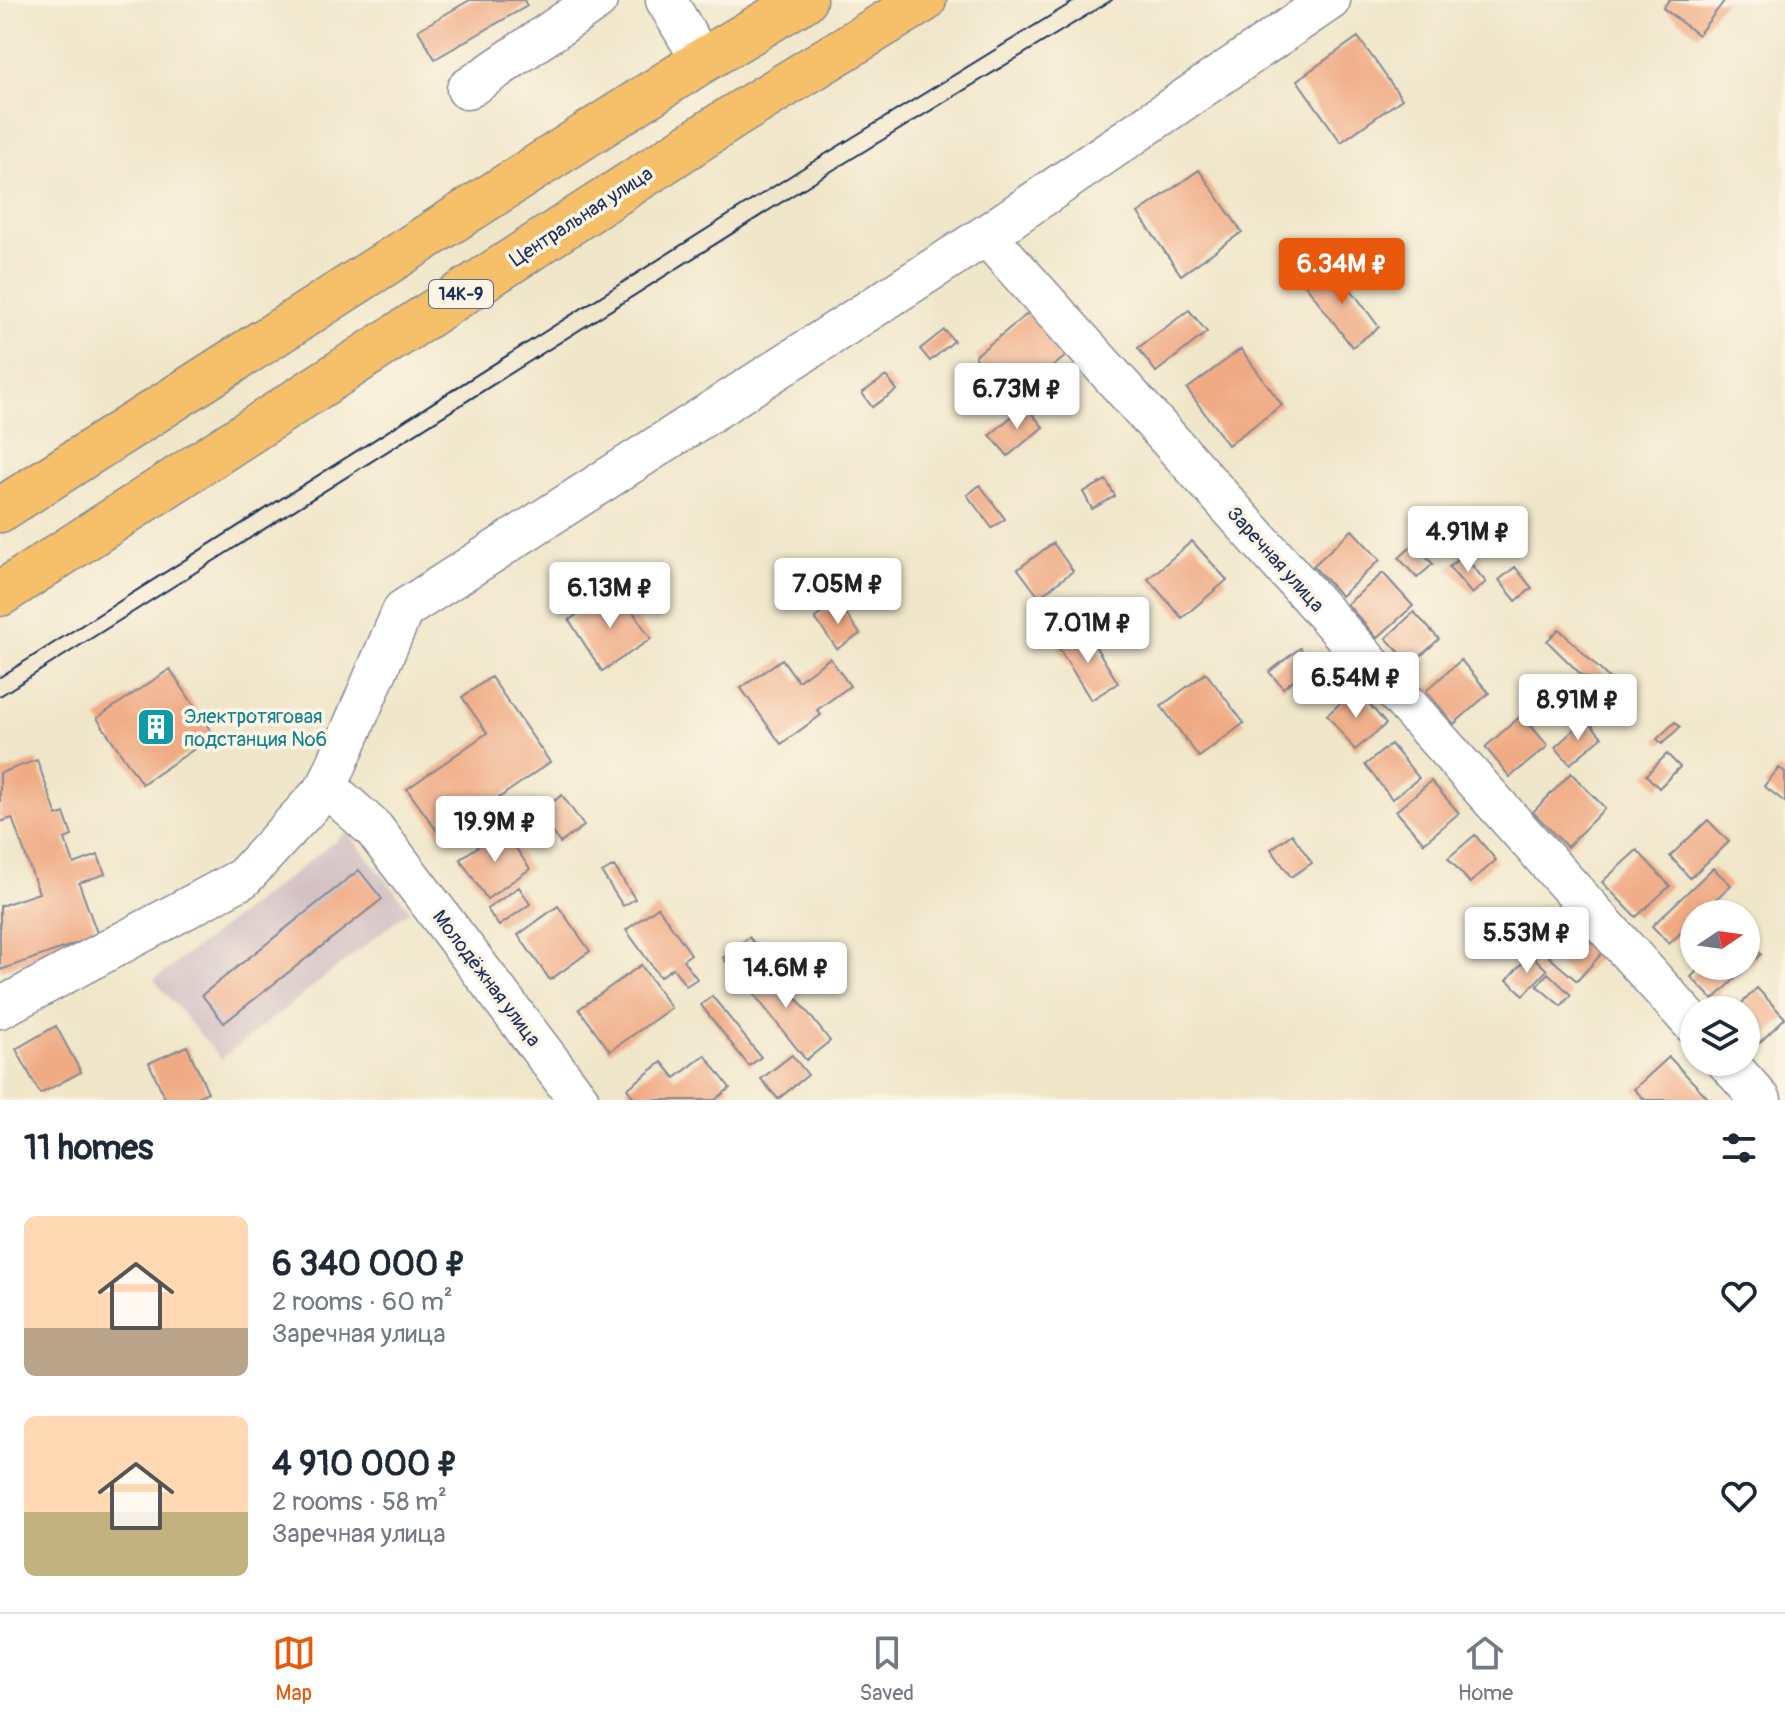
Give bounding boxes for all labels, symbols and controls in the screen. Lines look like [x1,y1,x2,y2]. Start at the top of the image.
street label: Центральная улица [505,161,657,272]
pin: 6.34M ₽ [1268,238,1416,306]
text: 6.34M ₽ [1297,248,1387,280]
road number: 14К-9 [429,280,493,308]
pin: 6.73M ₽ [943,363,1091,431]
text: 6.73M ₽ [972,373,1062,405]
street label: Заречная улица [1222,501,1330,617]
pin: 4.91M ₽ [1394,506,1542,574]
text: 4.91M ₽ [1426,516,1510,548]
pin: 7.05M ₽ [764,558,912,626]
pin: 6.13M ₽ [536,562,684,630]
text: 7.05M ₽ [792,568,884,600]
text: 6.13M ₽ [567,572,653,604]
pin: 7.01M ₽ [1014,597,1162,665]
text: 7.01M ₽ [1044,607,1132,639]
pin: 6.54M ₽ [1282,652,1430,720]
text: 6.54M ₽ [1311,662,1401,694]
pin: 8.91M ₽ [1504,674,1652,742]
text: 8.91M ₽ [1537,684,1619,716]
place label: Электротяговая подстанция №6 [184,704,327,752]
building icon: Электротяговая подстанция №6 [135,706,177,748]
pin: 19.9M ₽ [421,796,569,864]
text: 19.9M ₽ [454,806,536,838]
north arrow [1680,900,1760,980]
map controls [1680,900,1760,1076]
street label: Молодёжная улица [427,905,546,1052]
pin: 5.53M ₽ [1453,907,1601,975]
text: 5.53M ₽ [1483,917,1571,949]
pin: 14.6M ₽ [712,942,860,1010]
text: 14.6M ₽ [743,952,829,984]
button: layers [1680,996,1760,1076]
icon: filters [1717,1126,1761,1170]
text: 11 homes [24,1127,153,1170]
text: 6 340 000 ₽ [272,1243,466,1286]
icon: home [88,1248,184,1344]
icon: heart [1717,1274,1761,1318]
text: 2 rooms · 60 m² [272,1286,453,1318]
text: Заречная улица [272,1318,446,1350]
text: 4 910 000 ₽ [272,1443,458,1486]
icon: home [88,1448,184,1544]
icon: heart [1717,1474,1761,1518]
text: 2 rooms · 58 m² [272,1486,447,1518]
text: Заречная улица [272,1518,446,1550]
tab: Map [272,1631,316,1707]
tab: Saved [859,1631,914,1707]
tab: Home [1458,1631,1513,1707]

